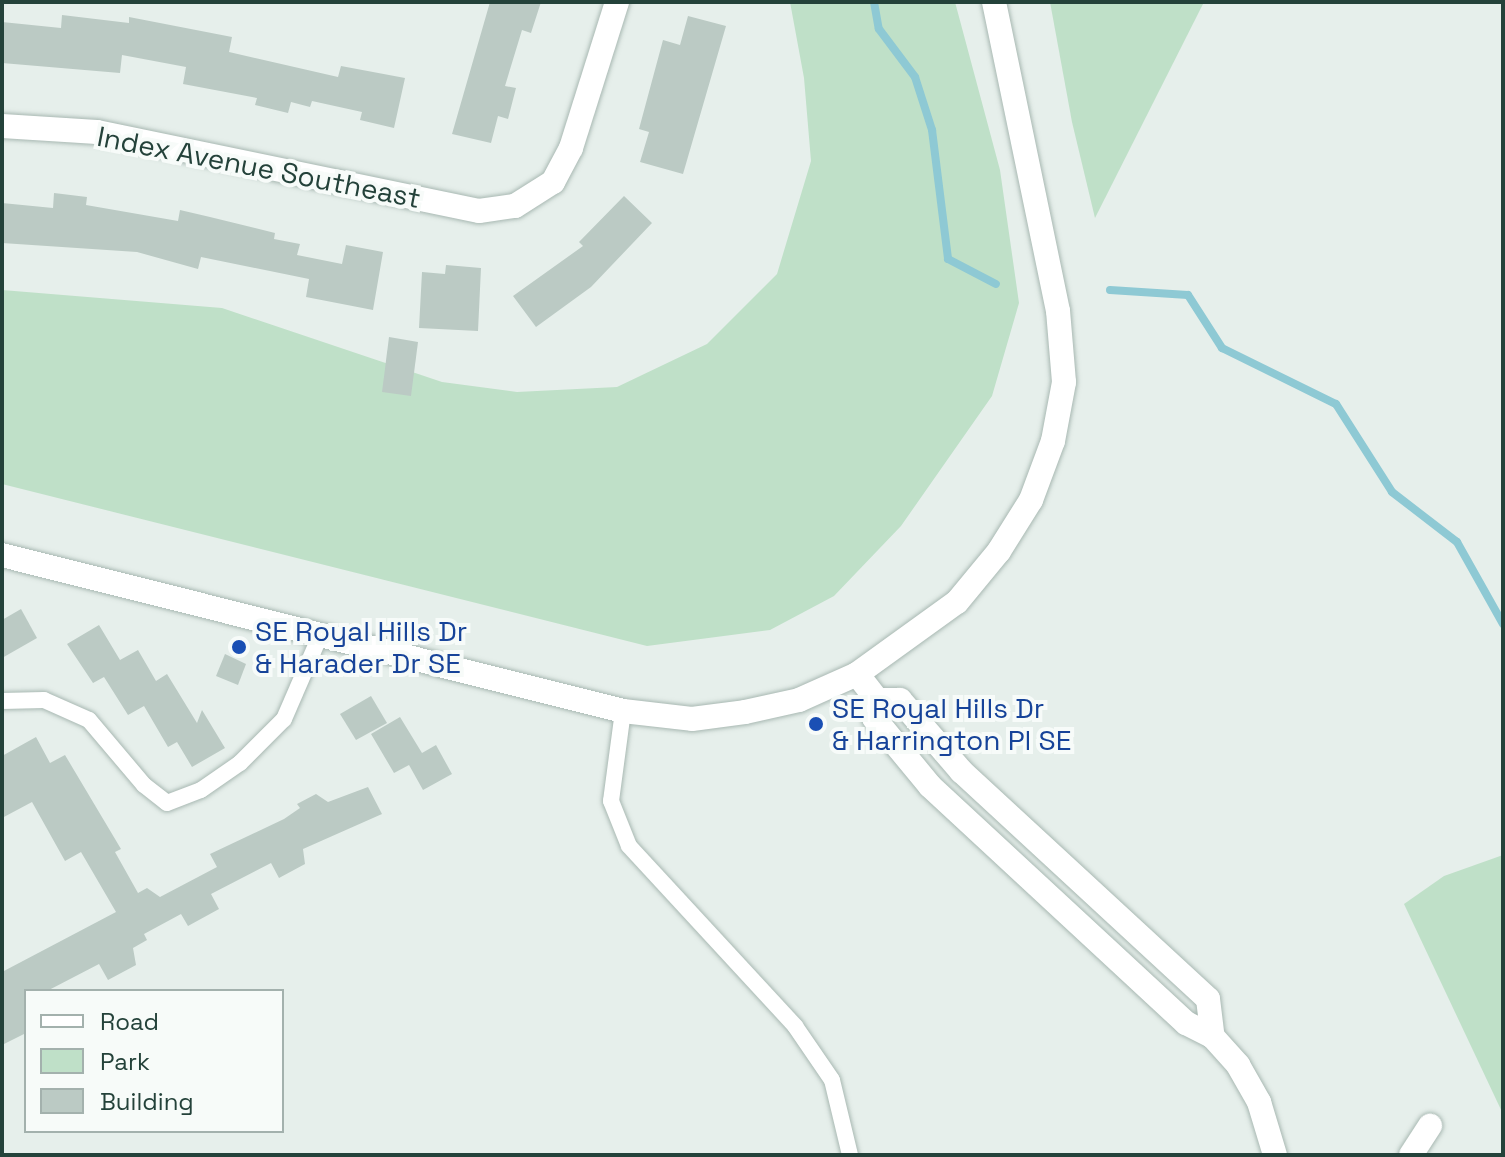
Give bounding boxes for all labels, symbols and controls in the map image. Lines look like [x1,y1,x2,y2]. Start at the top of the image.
street label: Index Avenue Southeast [94,119,424,215]
place label: SE Royal Hills Dr & Harader Dr SE [255,614,467,680]
marker: SE Royal Hills Dr & Harader Dr SE [230,638,248,656]
place label: SE Royal Hills Dr & Harrington Pl SE [832,691,1072,757]
marker: SE Royal Hills Dr & Harrington Pl SE [807,715,825,733]
legend [24,989,284,1133]
text: Road [100,1006,159,1037]
text: Park [100,1046,150,1077]
text: Building [100,1086,194,1117]

